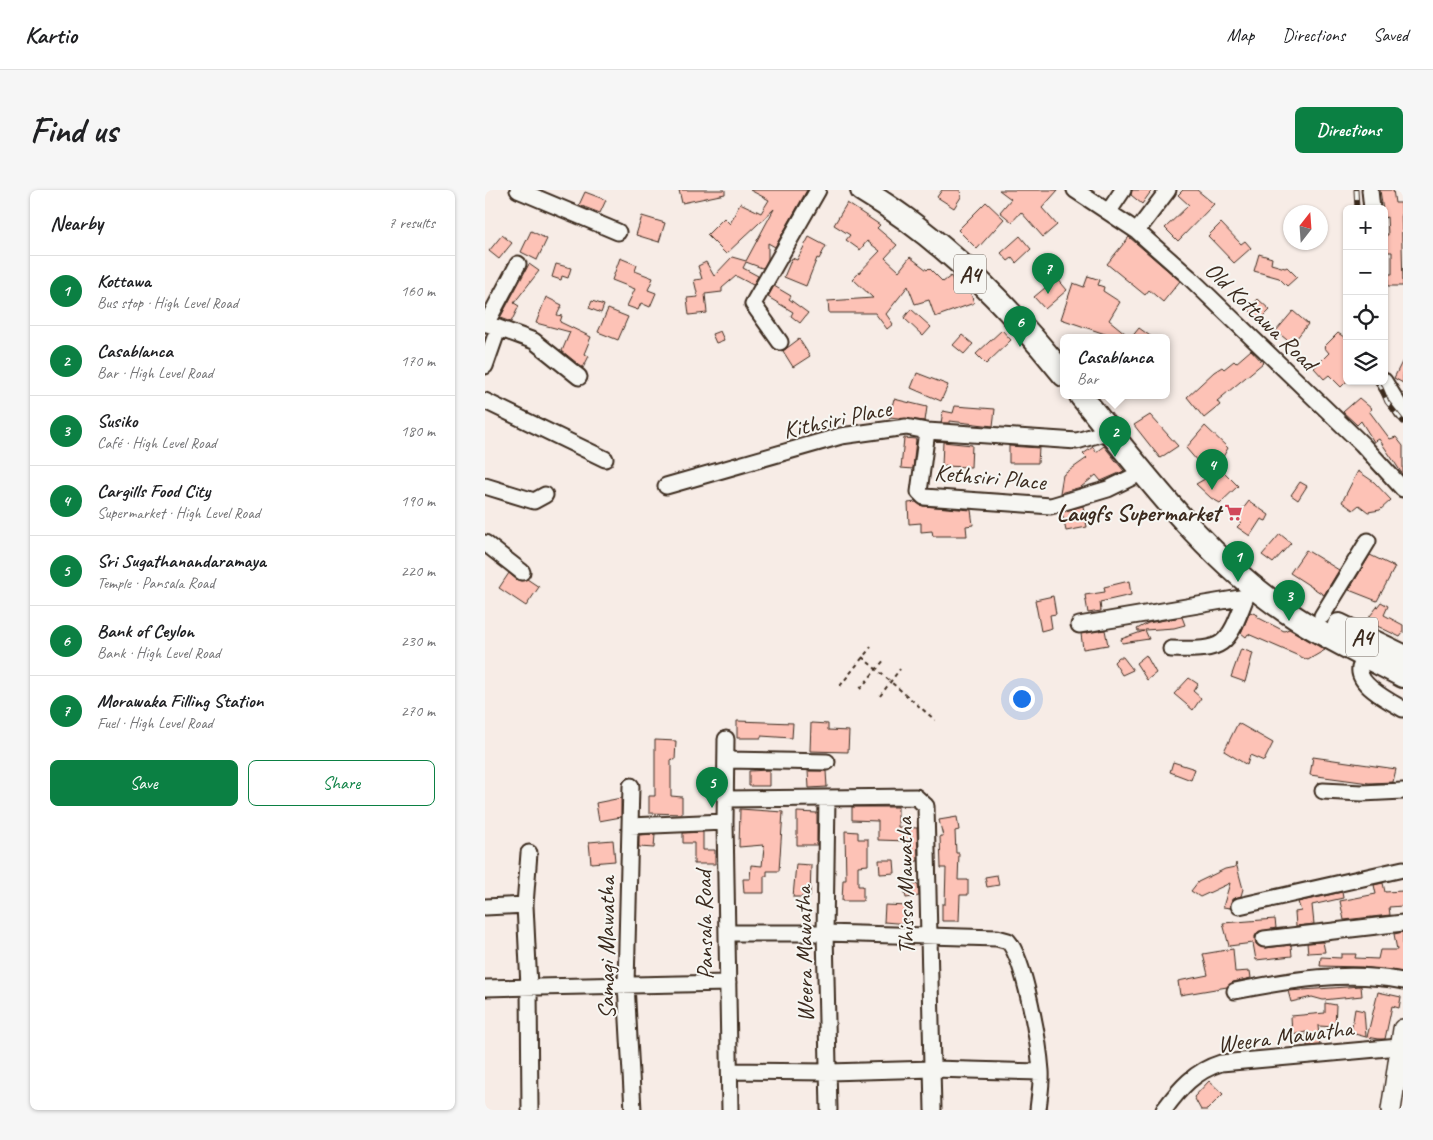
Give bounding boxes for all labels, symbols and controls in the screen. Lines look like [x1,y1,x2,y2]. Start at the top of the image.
text: Kartio [25,20,77,50]
text: Map [1227,24,1254,46]
text: Directions [1282,24,1345,46]
text: Saved [1373,24,1408,46]
button: Directions [1295,107,1403,153]
text: Find us [30,108,117,153]
north arrow [1283,205,1328,250]
map controls [1343,205,1388,385]
button: + [1343,205,1388,250]
text: Nearby [50,210,103,236]
text: 7 results [388,213,435,233]
button: − [1343,250,1388,295]
pin: 7 [1032,253,1064,294]
road number: A4 [954,254,986,294]
street label: Old Kottawa Road [1199,255,1326,380]
text: Kottawa [97,269,151,293]
text: 1 [62,281,70,301]
text: 160 m [401,281,435,301]
text: Bus stop · High Level Road [97,293,238,313]
button: locate [1343,295,1388,340]
pin: 6 [1004,306,1036,347]
popup [1060,334,1170,399]
text: Casablanca [97,339,173,363]
button: layers [1343,340,1388,385]
text: Casablanca [1077,345,1153,369]
text: 2 [62,351,70,371]
text: 170 m [401,351,435,371]
text: Bar · High Level Road [97,363,213,383]
text: Bar [1077,369,1098,389]
street label: Kithsiri Place [780,392,896,445]
text: Susiko [97,409,137,433]
pin: 2 [1099,416,1131,457]
text: 3 [62,421,70,441]
text: 180 m [401,421,435,441]
text: Café · High Level Road [97,433,216,453]
pin: 4 [1196,449,1228,490]
street label: Kethsiri Place [933,457,1049,497]
text: Cargills Food City [97,479,210,503]
text: 4 [62,491,70,511]
text: 190 m [401,491,435,511]
place label: Laugfs Supermarket [1056,498,1224,528]
text: Supermarket · High Level Road [97,503,260,523]
supermarket icon: Laugfs Supermarket [1224,503,1244,523]
pin: 1 [1222,541,1254,582]
text: Sri Sugathanandaramaya [97,549,266,573]
text: 5 [63,561,69,581]
text: 220 m [401,561,435,581]
text: Temple · Pansala Road [97,573,215,593]
pin: 3 [1273,580,1305,621]
road number: A4 [1346,618,1378,657]
text: Bank of Ceylon [97,619,194,643]
text: 6 [62,631,70,651]
text: 230 m [401,631,435,651]
text: Bank · High Level Road [97,643,220,663]
your location [1009,686,1035,712]
text: Morawaka Filling Station [97,689,263,713]
text: 7 [62,701,70,721]
text: 270 m [401,701,435,721]
text: Fuel · High Level Road [97,713,213,733]
button: Save [50,760,238,806]
button: Share [248,760,435,806]
pin: 5 [696,767,728,808]
street label: Thissa Mawatha [889,816,921,955]
street label: Pansala Road [688,867,720,980]
street label: Samagi Mawatha [591,875,621,1019]
street label: Weera Mawatha [788,884,820,1022]
street label: Weera Mawatha [1216,1013,1357,1059]

